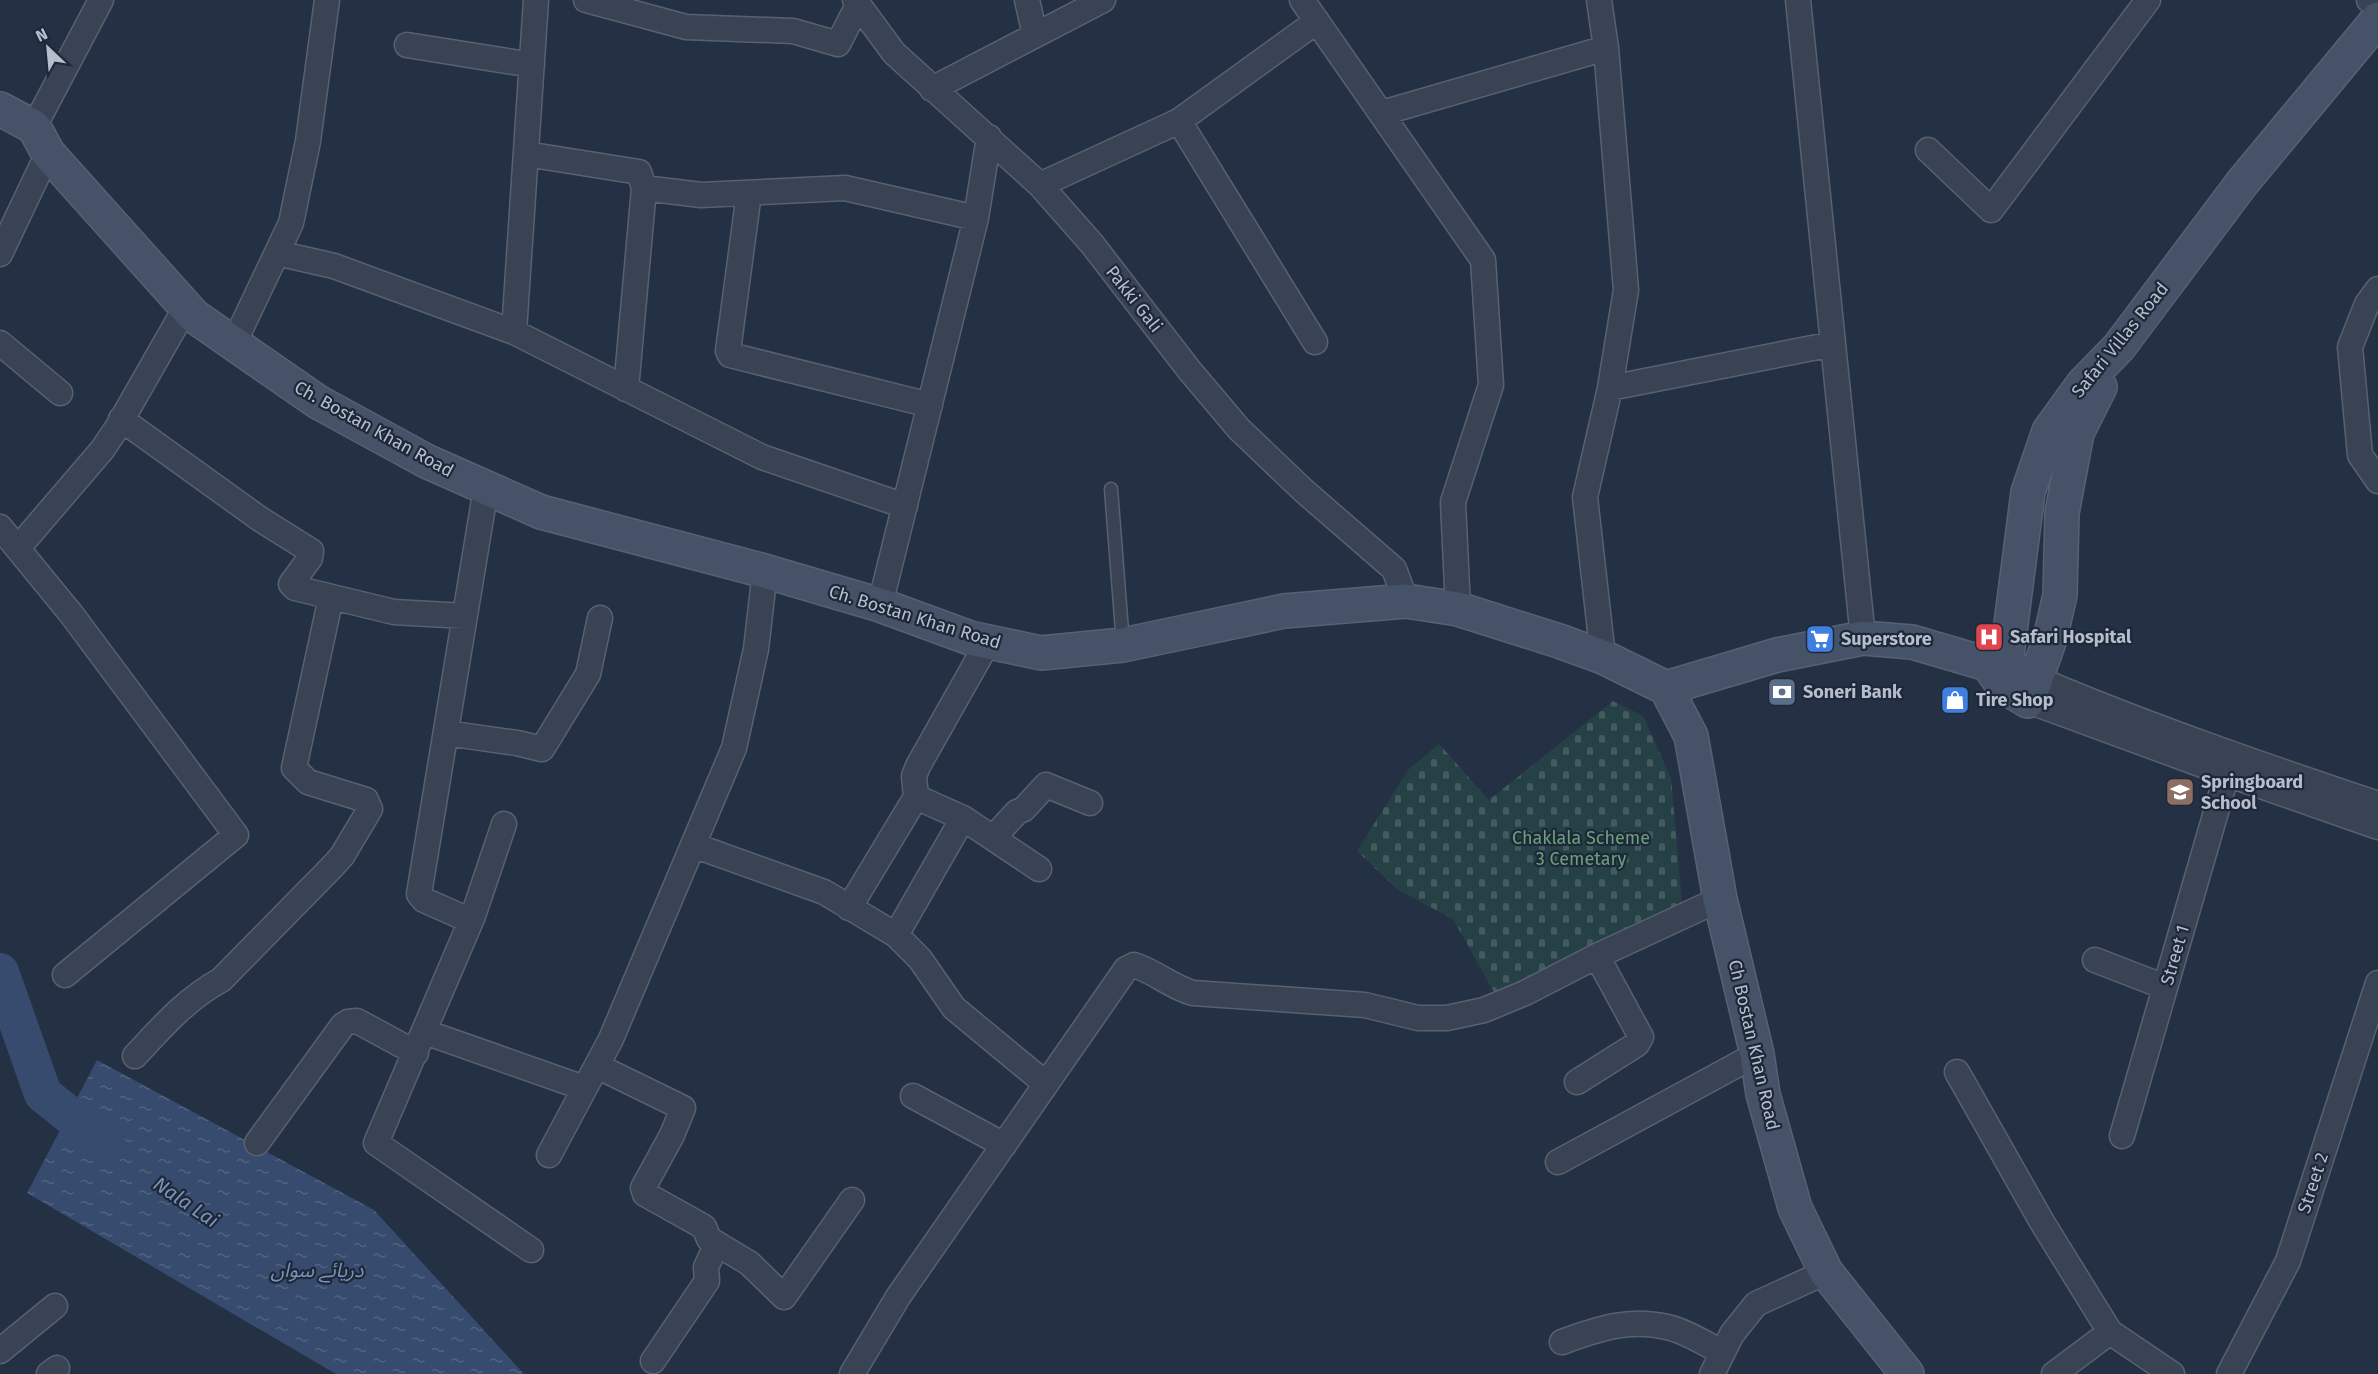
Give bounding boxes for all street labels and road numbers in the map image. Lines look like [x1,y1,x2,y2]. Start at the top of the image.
street label: Pakki Gali [1101,261,1167,337]
street label: Safari Villas Road [2067,278,2173,402]
street label: Ch. Bostan Khan Road [291,376,457,482]
street label: Ch. Bostan Khan Road [826,580,1004,654]
street label: Street 1 [2156,922,2194,988]
street label: Ch Bostan Khan Road [1724,958,1784,1132]
street label: Street 2 [2293,1150,2333,1216]

